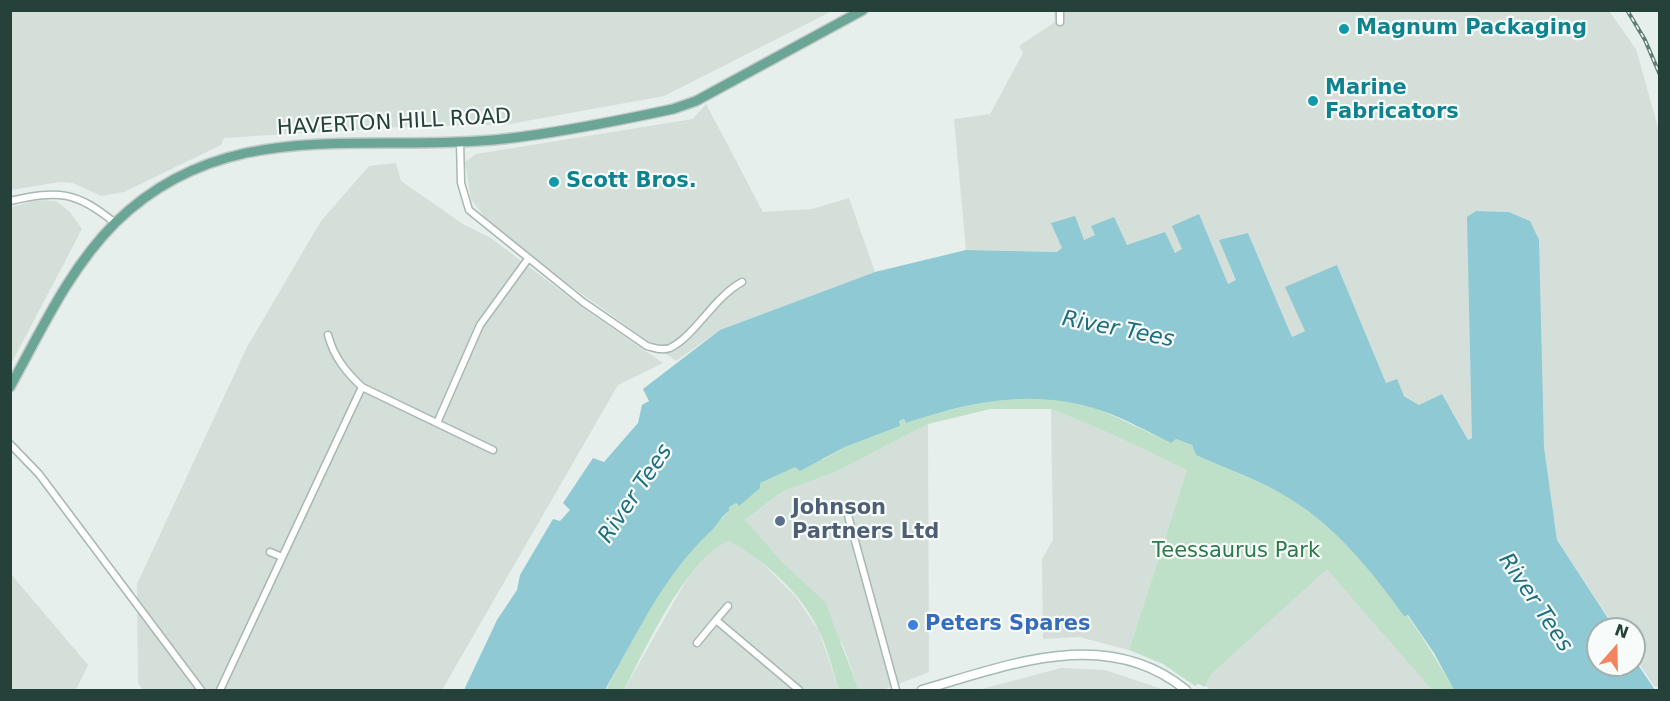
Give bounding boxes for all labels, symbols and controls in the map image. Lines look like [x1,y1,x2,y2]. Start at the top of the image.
place label: Magnum Packaging [1356,16,1587,42]
marker: Magnum Packaging [1337,22,1351,36]
place label: Marine Fabricators [1325,76,1459,126]
marker: Marine Fabricators [1306,94,1320,108]
street label: HAVERTON HILL ROAD [276,104,512,142]
place label: Scott Bros. [566,169,697,195]
marker: Scott Bros. [547,175,561,189]
water label: River Tees [1060,306,1176,354]
water label: River Tees [593,440,679,548]
place label: Johnson Partners Ltd [792,496,939,546]
marker: Johnson Partners Ltd [773,514,787,528]
park label: Teessaurus Park [1152,539,1320,565]
water label: River Tees [1492,549,1578,657]
place label: Peters Spares [925,612,1091,638]
north arrow [1586,617,1646,677]
marker: Peters Spares [906,618,920,632]
text: N [1612,620,1631,643]

